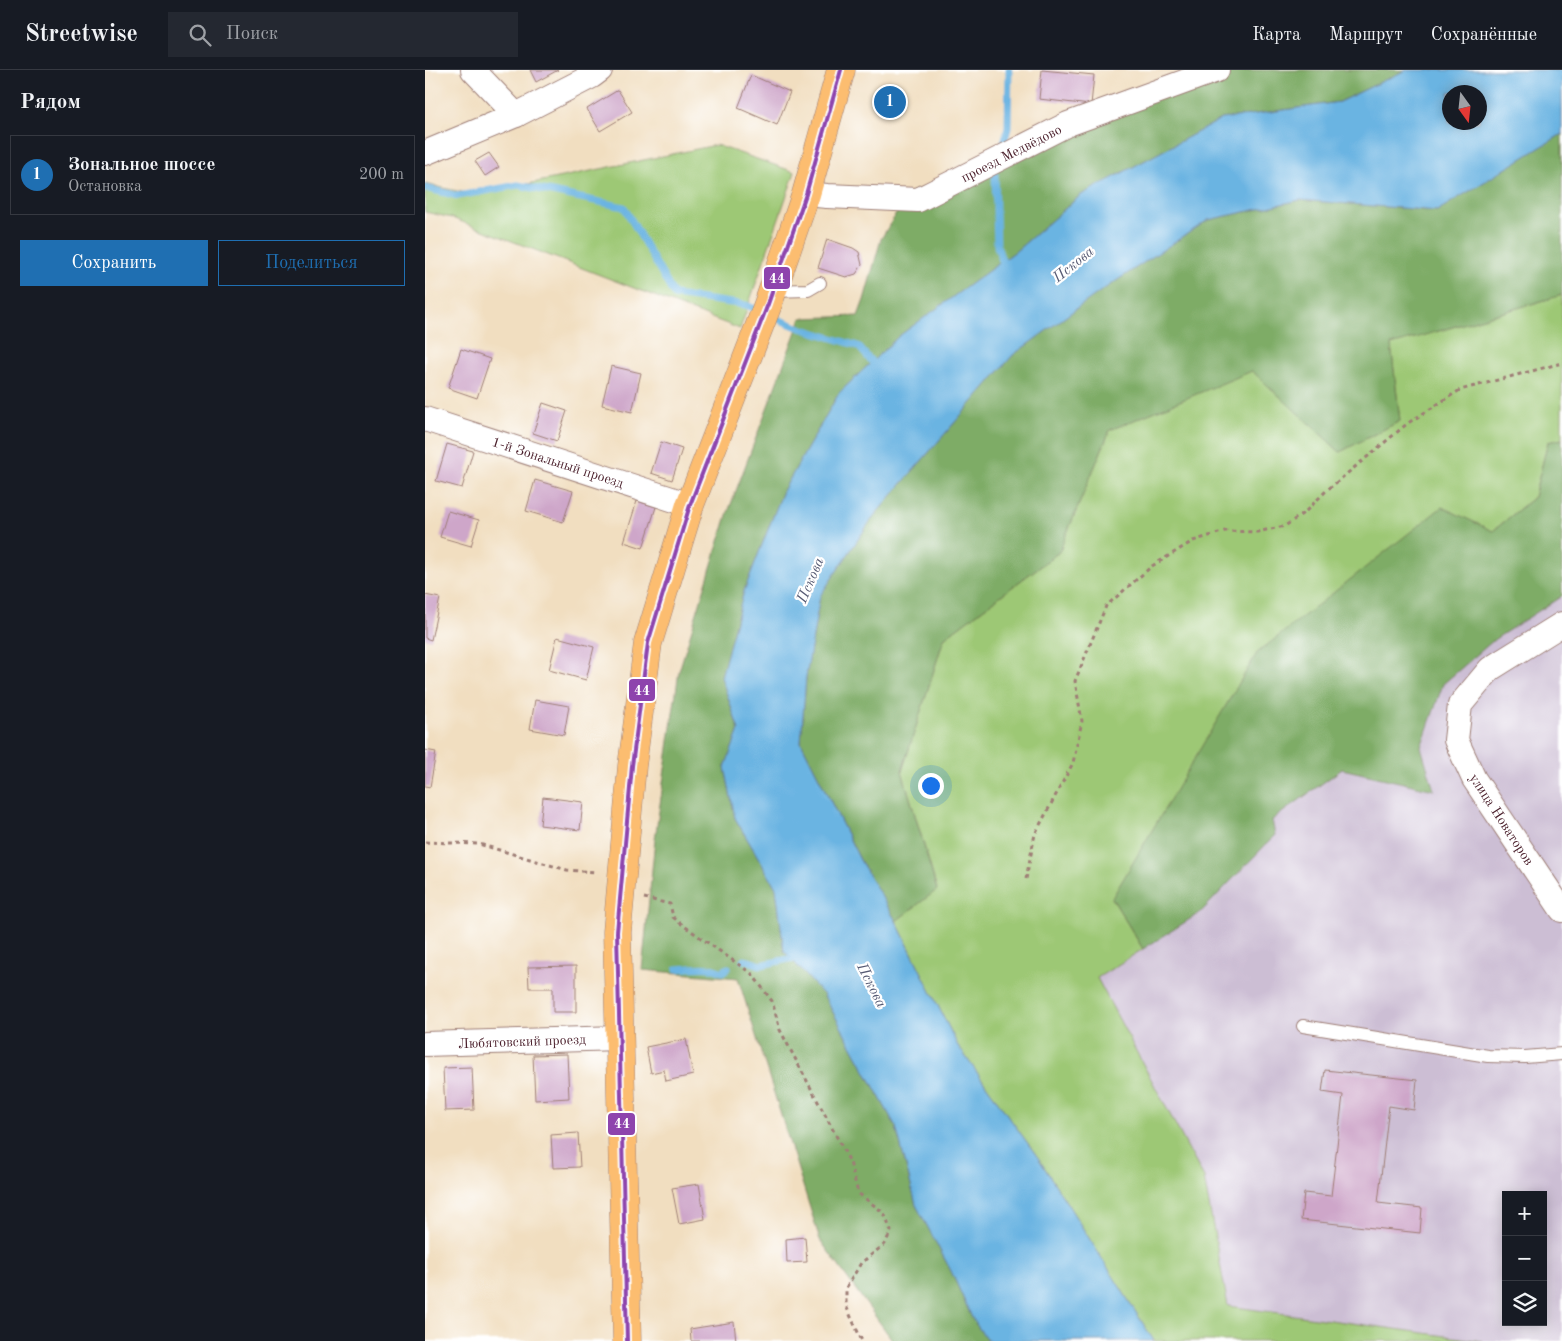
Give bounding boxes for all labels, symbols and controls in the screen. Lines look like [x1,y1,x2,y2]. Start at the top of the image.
search box [168,12,518,57]
icon: search [186,21,214,49]
text: Streetwise [25,23,138,47]
text: Поиск [226,25,278,44]
text: Карта [1252,26,1301,44]
text: Маршрут [1329,26,1403,44]
text: Сохранённые [1431,26,1537,44]
pin: 1 [874,83,906,121]
north arrow [1442,85,1487,130]
text: Рядом [20,92,81,113]
street label: проезд Медвёдово [959,122,1064,185]
text: Зональное шоссе [68,156,215,175]
text: 1 [32,167,42,183]
text: 200 m [359,167,404,183]
text: Остановка [68,179,142,195]
button: Сохранить [20,240,208,286]
button: Поделиться [218,240,405,286]
water label: Пскова [1050,244,1097,287]
line badge: 44 [763,266,791,290]
text: 44 [769,272,785,286]
street label: 1-й Зональный проезд [490,435,625,491]
water label: Пскова [795,556,828,606]
line badge: 44 [628,678,656,702]
text: 44 [634,684,650,698]
street label: улица Новаторов [1466,771,1536,868]
your location [918,773,944,799]
water label: Пскова [853,960,888,1010]
street label: Любятовский проезд [458,1033,586,1051]
line badge: 44 [607,1112,636,1136]
text: 44 [614,1117,630,1131]
map controls [1502,1191,1547,1326]
button: + [1502,1191,1547,1236]
button: − [1502,1236,1547,1281]
button: layers [1502,1281,1547,1326]

